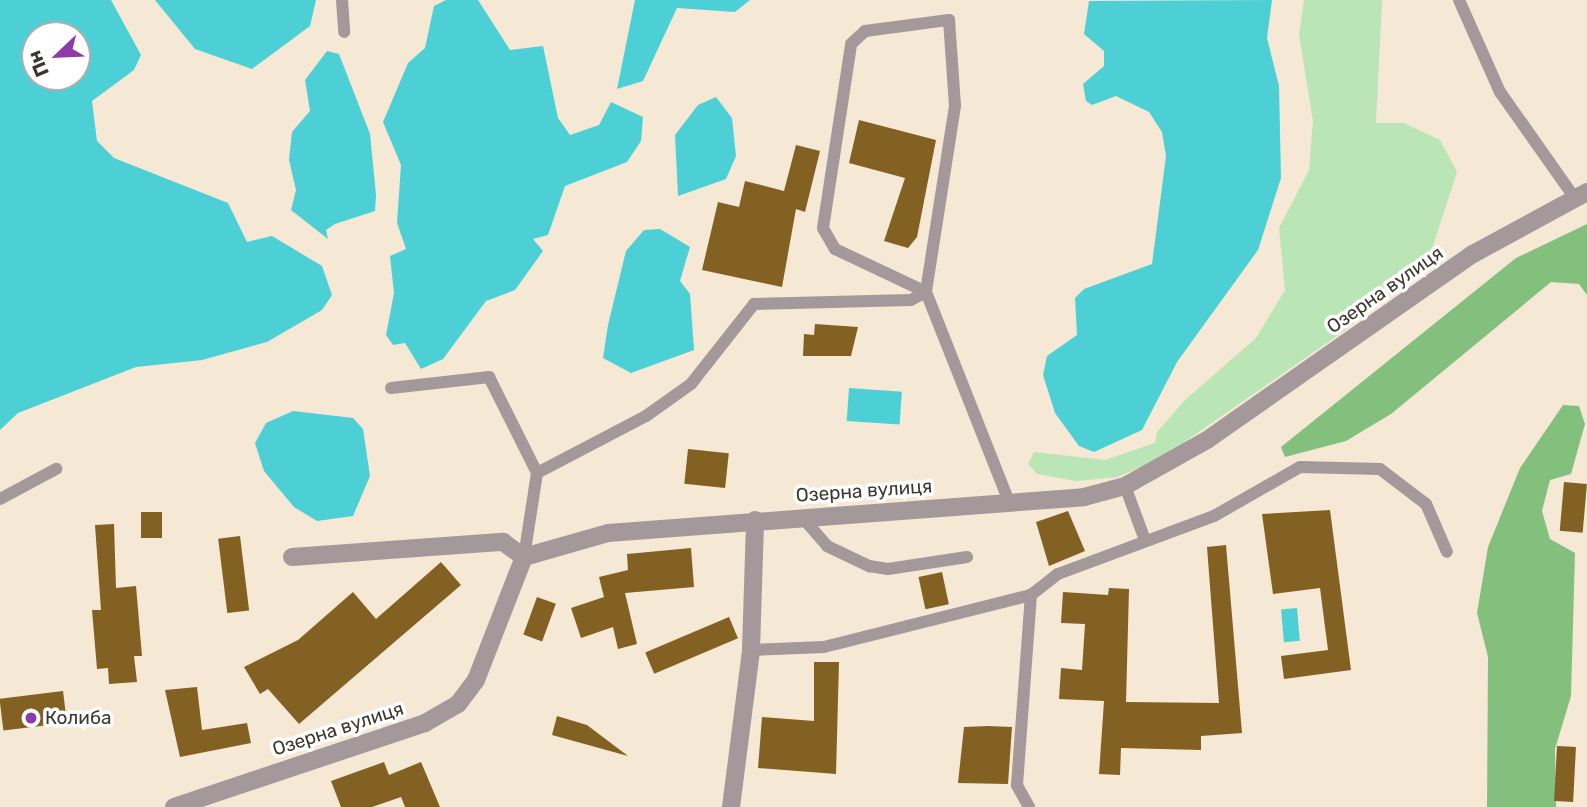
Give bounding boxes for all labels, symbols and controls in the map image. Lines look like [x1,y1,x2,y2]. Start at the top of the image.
north arrow [21,21,91,91]
text: Пн [22,47,54,80]
street label: Озерна вулиця [1323,242,1447,338]
street label: Озерна вулиця [795,475,933,507]
street label: Озерна вулиця [270,697,406,761]
place label: Колиба [45,707,111,729]
marker: Колиба [23,710,39,726]

